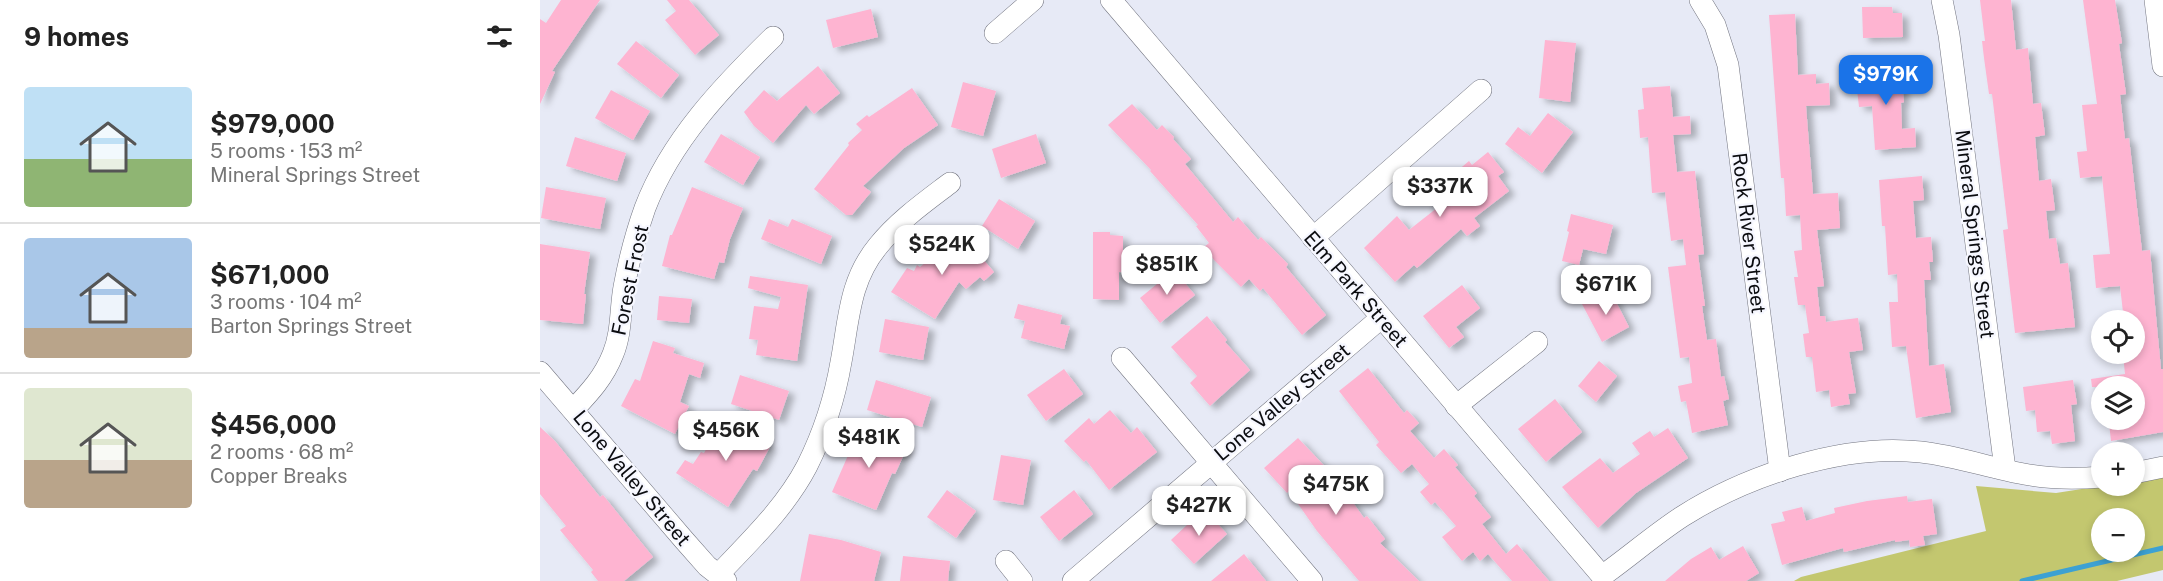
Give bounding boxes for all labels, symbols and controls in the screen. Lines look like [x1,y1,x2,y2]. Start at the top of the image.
icon: filters [483,20,516,53]
text: 9 homes [24,21,129,52]
pin: $979K [1844,55,1928,106]
text: $979K [1853,62,1919,86]
text: $979,000 [210,108,335,139]
icon: home [72,111,144,183]
street label: Mineral Springs Street [1950,128,2000,340]
text: 5 rooms · 153 m² [210,139,362,163]
street label: Rock River Street [1727,151,1771,315]
text: Mineral Springs Street [210,163,420,187]
pin: $337K [1398,167,1482,218]
text: $337K [1407,174,1473,198]
street label: Forest Frost [607,222,653,338]
pin: $524K [900,225,984,276]
street label: Elm Park Street [1299,226,1413,352]
text: $524K [908,232,976,256]
pin: $851K [1125,245,1209,296]
text: $851K [1135,252,1199,276]
text: $671,000 [210,259,329,290]
icon: home [72,262,144,334]
pin: $671K [1564,265,1648,316]
text: $671K [1575,272,1637,296]
text: 3 rooms · 104 m² [210,290,362,314]
map controls [2091,310,2145,562]
button: locate [2091,310,2145,364]
text: Barton Springs Street [210,314,412,338]
street label: Lone Valley Street [1209,338,1355,466]
button: layers [2091,376,2145,430]
street label: Lone Valley Street [568,405,696,551]
text: $456,000 [210,409,336,440]
pin: $456K [684,411,768,462]
icon: home [72,412,144,484]
text: $456K [692,418,760,442]
pin: $481K [827,418,911,469]
text: $481K [837,425,901,449]
text: 2 rooms · 68 m² [210,440,353,464]
button: + [2091,442,2145,496]
text: Copper Breaks [210,464,347,488]
pin: $475K [1294,465,1378,516]
text: $475K [1302,472,1370,496]
pin: $427K [1157,486,1241,537]
text: $427K [1166,493,1232,517]
button: − [2091,508,2145,562]

